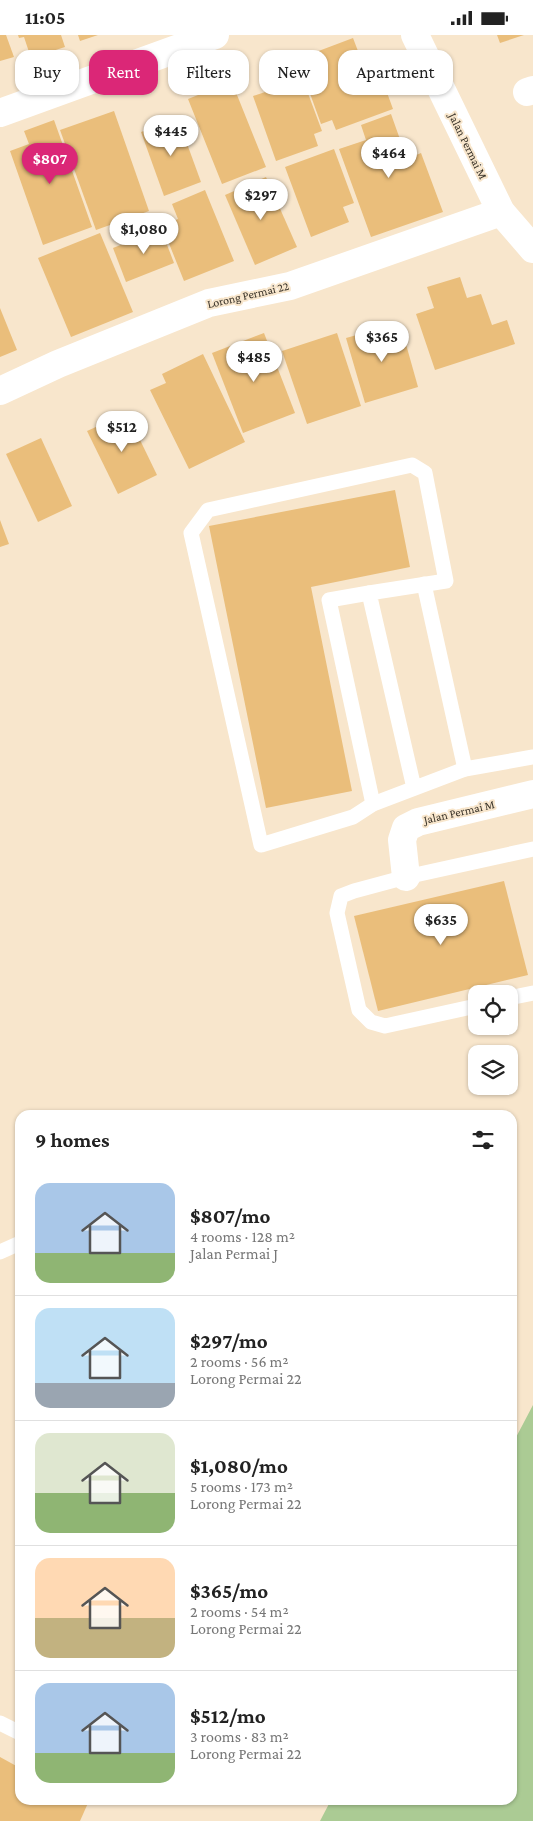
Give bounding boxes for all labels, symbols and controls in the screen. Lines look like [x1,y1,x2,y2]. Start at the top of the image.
text: 11:05 [25,7,65,28]
chip: Buy [15,50,79,95]
chip: Rent [89,50,158,95]
chip: Filters [168,50,249,95]
chip: New [259,50,328,95]
chip: Apartment [338,50,453,95]
street label: Jalan Permai M [445,110,490,182]
pin: $445 [141,115,201,157]
text: $445 [154,122,188,139]
pin: $464 [359,137,419,179]
pin: $807 [20,143,80,185]
text: $464 [372,144,406,161]
text: $807 [33,150,67,167]
pin: $297 [231,179,291,221]
text: $297 [245,186,277,203]
pin: $1,080 [103,213,185,255]
text: $1,080 [120,220,168,237]
street label: Lorong Permai 22 [206,279,291,311]
pin: $365 [352,321,412,363]
text: $365 [366,328,398,345]
pin: $485 [224,341,284,383]
text: $485 [237,348,271,365]
pin: $512 [92,411,152,453]
text: $512 [107,418,137,435]
street label: Jalan Permai M [421,797,496,827]
pin: $635 [411,903,471,946]
text: $635 [425,911,457,928]
map controls [468,985,518,1095]
button: locate [468,985,518,1035]
button: layers [468,1045,518,1095]
icon: filters [469,1126,497,1154]
text: 9 homes [35,1128,110,1152]
icon: home [75,1203,135,1263]
text: $807/mo [190,1204,271,1228]
text: 4 rooms · 128 m² [190,1228,295,1245]
text: Jalan Permai J [190,1245,278,1262]
icon: home [75,1328,135,1388]
text: $297/mo [190,1329,268,1353]
text: 2 rooms · 56 m² [190,1353,289,1370]
text: Lorong Permai 22 [190,1370,302,1387]
icon: home [75,1453,135,1513]
text: $1,080/mo [190,1454,288,1478]
text: 5 rooms · 173 m² [190,1478,293,1495]
text: Lorong Permai 22 [190,1495,302,1512]
icon: home [75,1578,135,1638]
text: $365/mo [190,1579,268,1603]
text: 2 rooms · 54 m² [190,1603,289,1620]
text: Lorong Permai 22 [190,1620,302,1637]
icon: home [75,1703,135,1763]
text: $512/mo [190,1704,266,1728]
text: 3 rooms · 83 m² [190,1728,289,1745]
text: Lorong Permai 22 [190,1745,302,1762]

